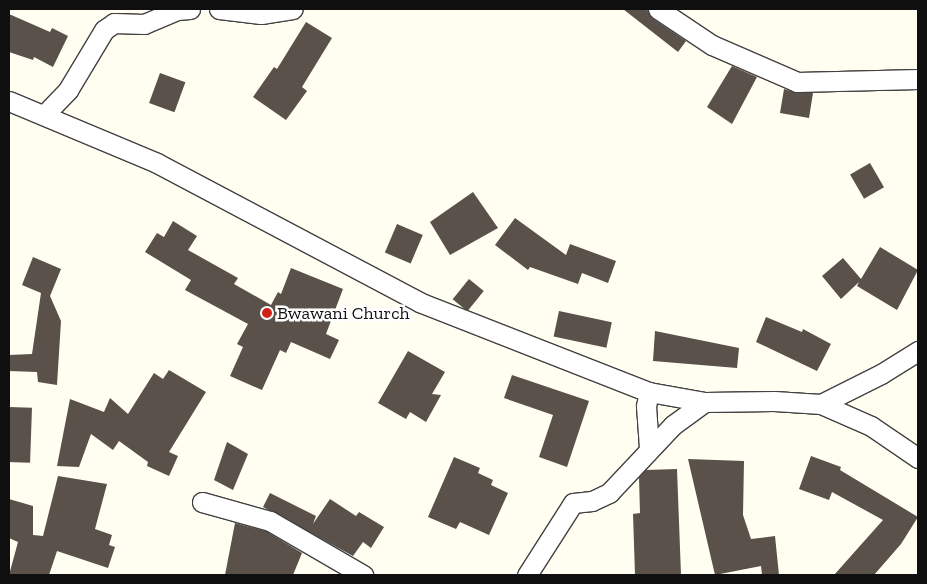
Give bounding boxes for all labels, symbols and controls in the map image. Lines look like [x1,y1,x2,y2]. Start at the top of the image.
place label: Bwawani Church [277,302,410,324]
marker: Bwawani Church [261,307,273,319]

